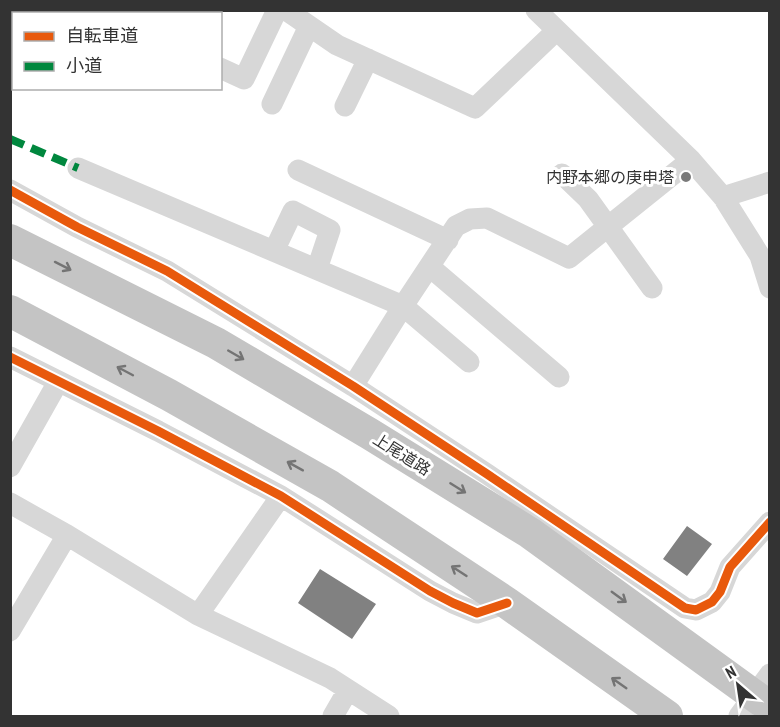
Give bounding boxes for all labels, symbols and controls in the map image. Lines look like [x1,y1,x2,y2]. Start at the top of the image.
legend [12,12,222,90]
text: 自転車道 [66,24,138,47]
text: 小道 [66,54,102,77]
place label: 内野本郷の庚申塔 [546,167,674,187]
marker: 内野本郷の庚申塔 [679,170,693,184]
one-way arrow [53,261,71,273]
one-way arrow [227,350,244,362]
one-way arrow [116,365,134,376]
street label: 上尾道路 [370,429,434,479]
one-way arrow [287,460,304,472]
one-way arrow [449,481,466,494]
one-way arrow [452,565,468,577]
one-way arrow [610,591,626,603]
north arrow [708,655,768,715]
text: N [722,661,739,683]
one-way arrow [612,677,628,689]

